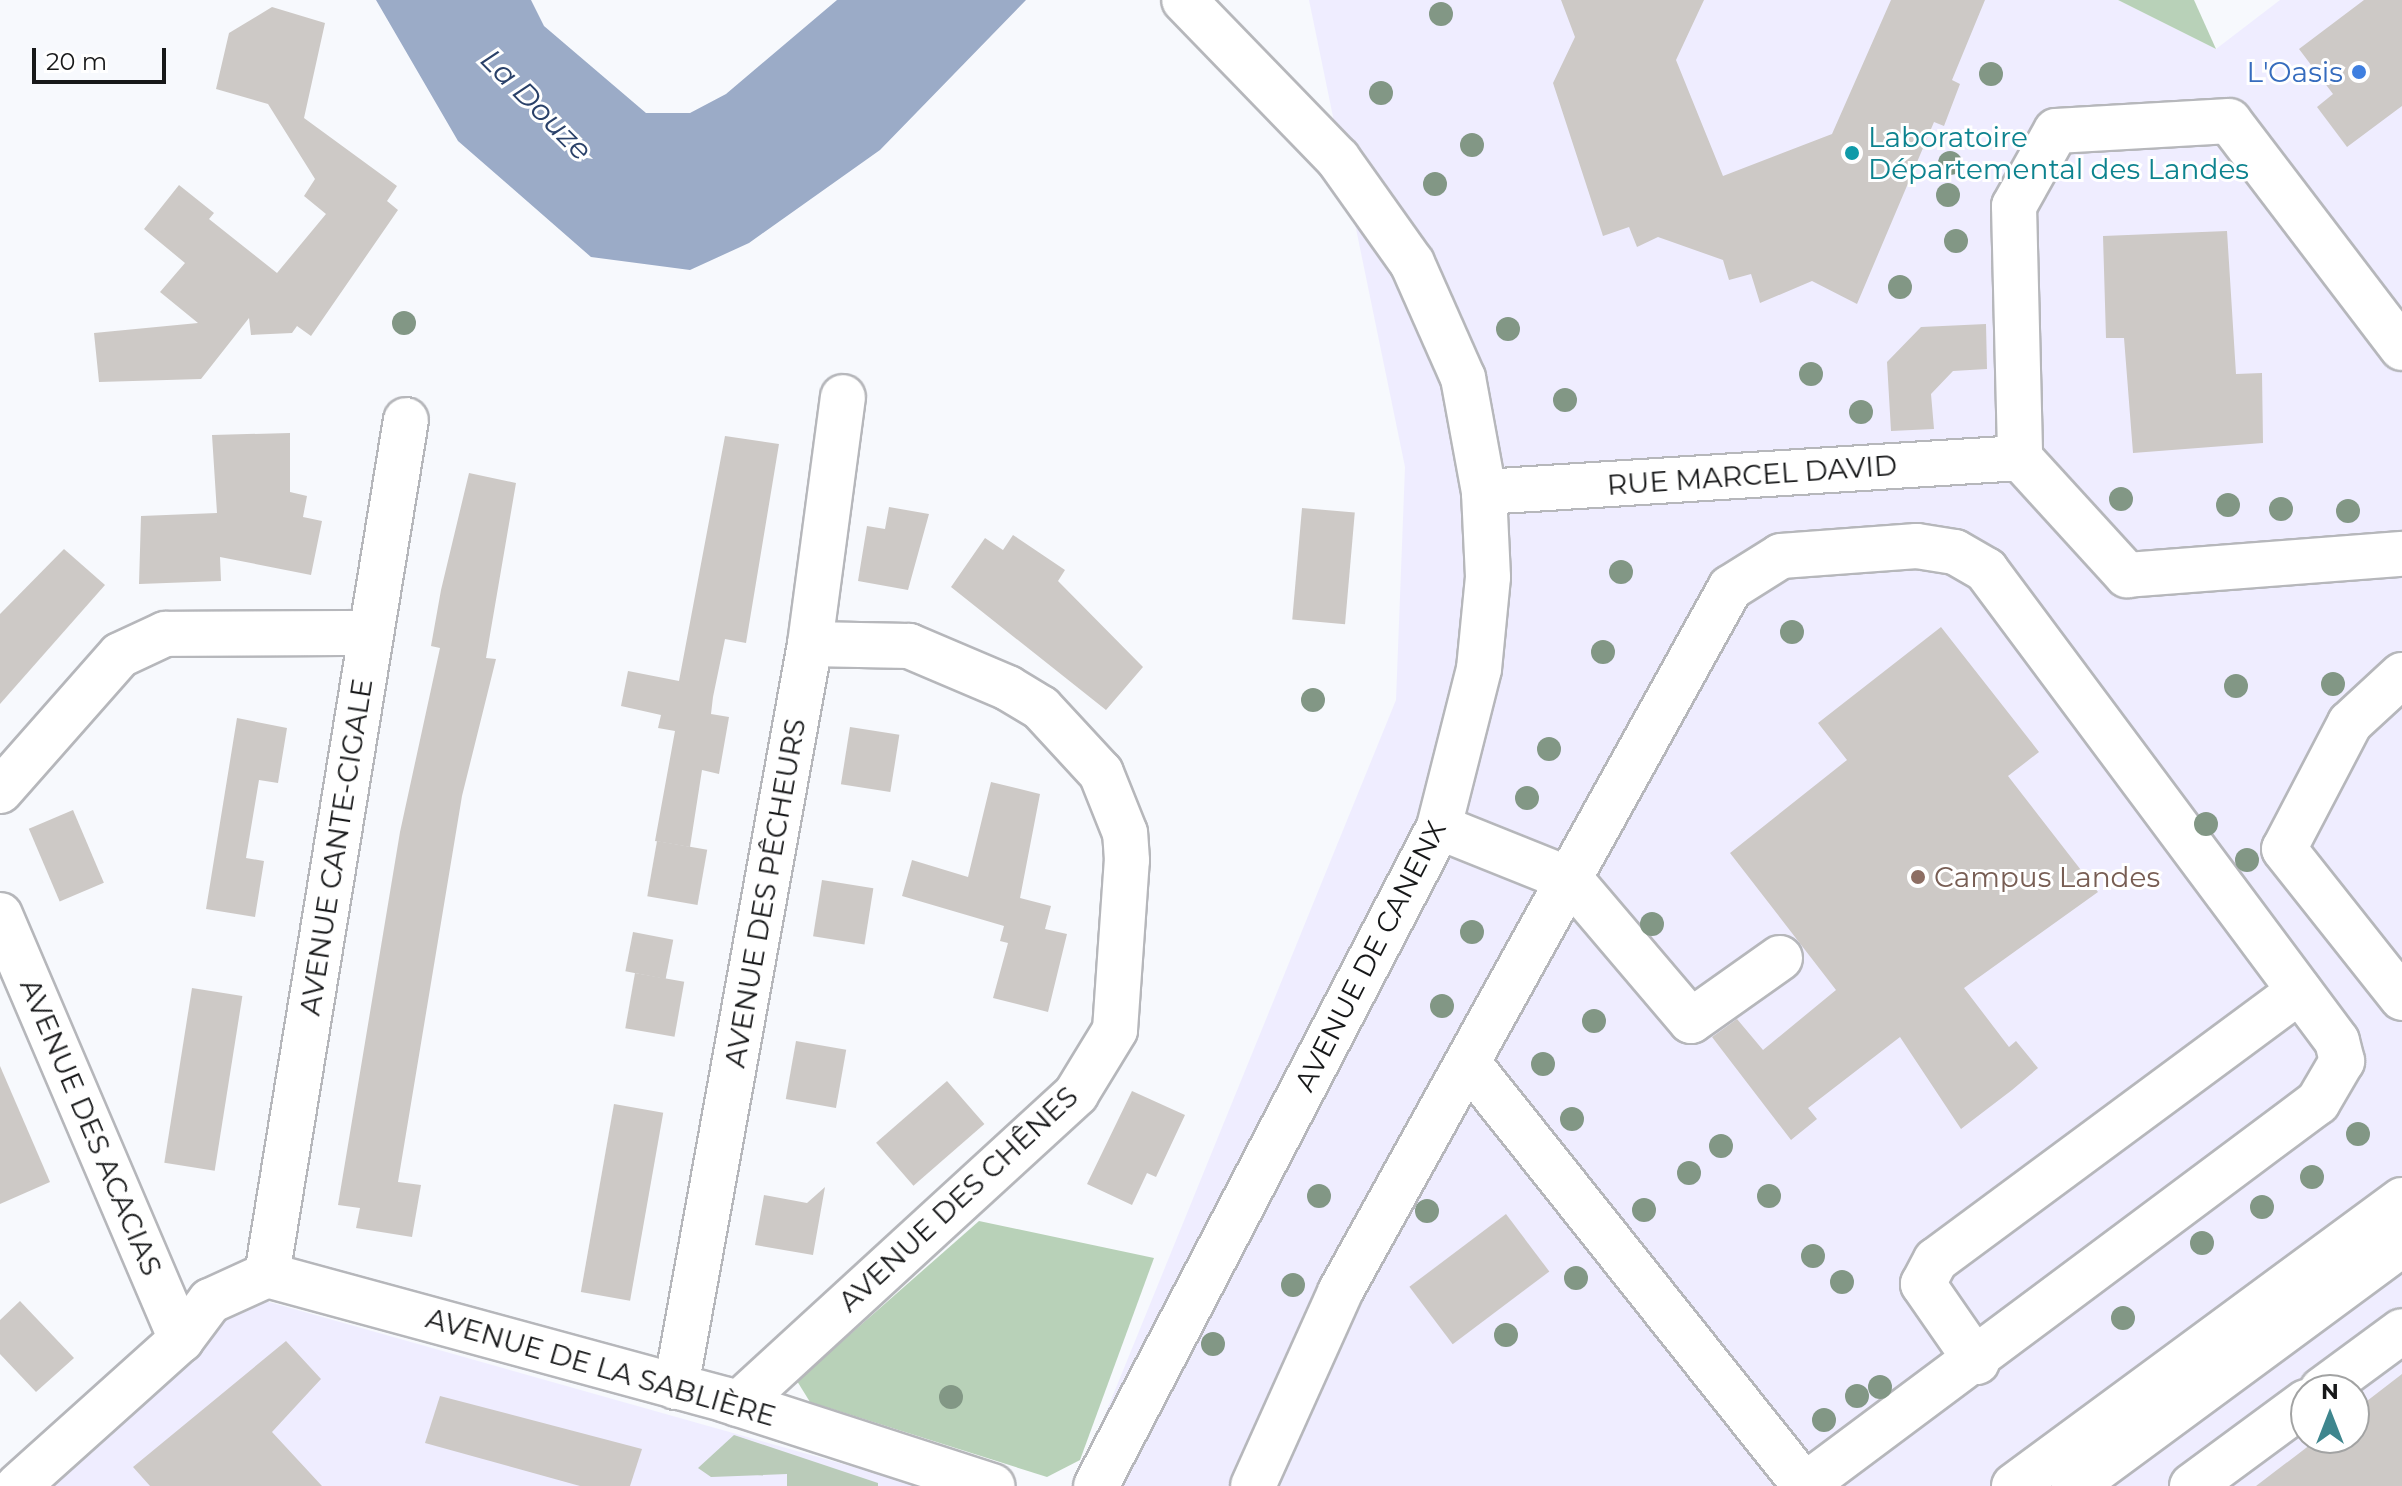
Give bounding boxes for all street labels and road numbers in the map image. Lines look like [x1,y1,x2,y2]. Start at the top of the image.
street label: RUE MARCEL DAVID [1606,448,1898,502]
street label: AVENUE CANTE-CIGALE [293,676,379,1018]
street label: AVENUE DES PÊCHEURS [718,716,812,1070]
street label: AVENUE DE CANENX [1287,815,1453,1097]
street label: AVENUE DES ACACIAS [13,974,169,1280]
street label: AVENUE DES CHÊNES [832,1080,1084,1318]
street label: AVENUE DE LA SABLIÈRE [422,1301,780,1433]

